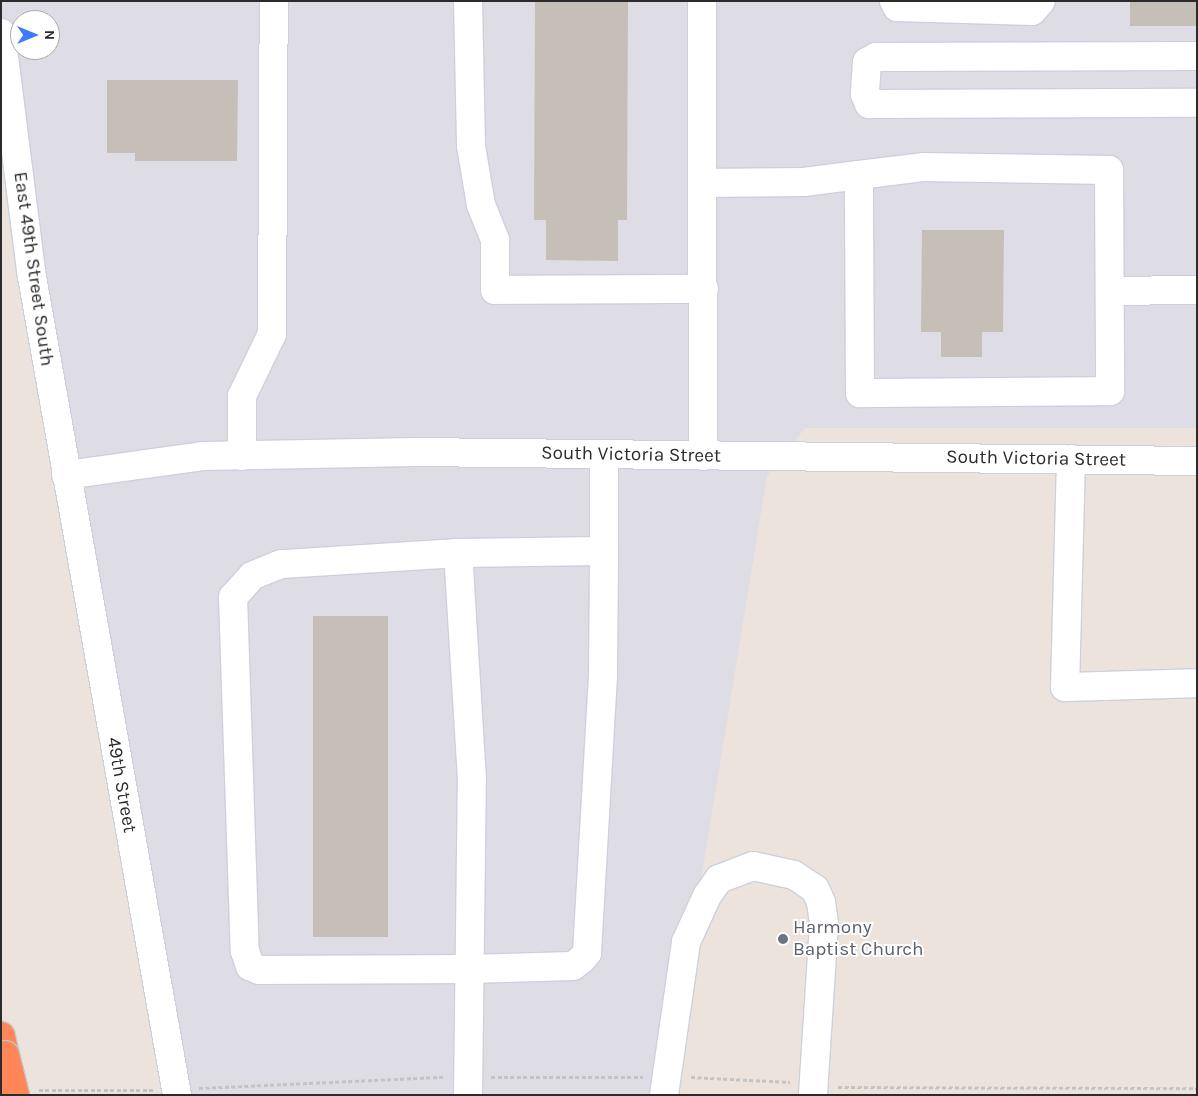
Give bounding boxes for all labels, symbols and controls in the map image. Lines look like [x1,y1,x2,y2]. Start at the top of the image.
north arrow [10,10,60,60]
text: N [41,30,58,40]
street label: East 49th Street South [8,170,58,368]
street label: South Victoria Street [541,442,721,468]
street label: South Victoria Street [946,446,1126,472]
street label: 49th Street [101,735,141,835]
place label: Harmony Baptist Church [793,917,924,961]
marker: Harmony Baptist Church [777,933,789,945]

